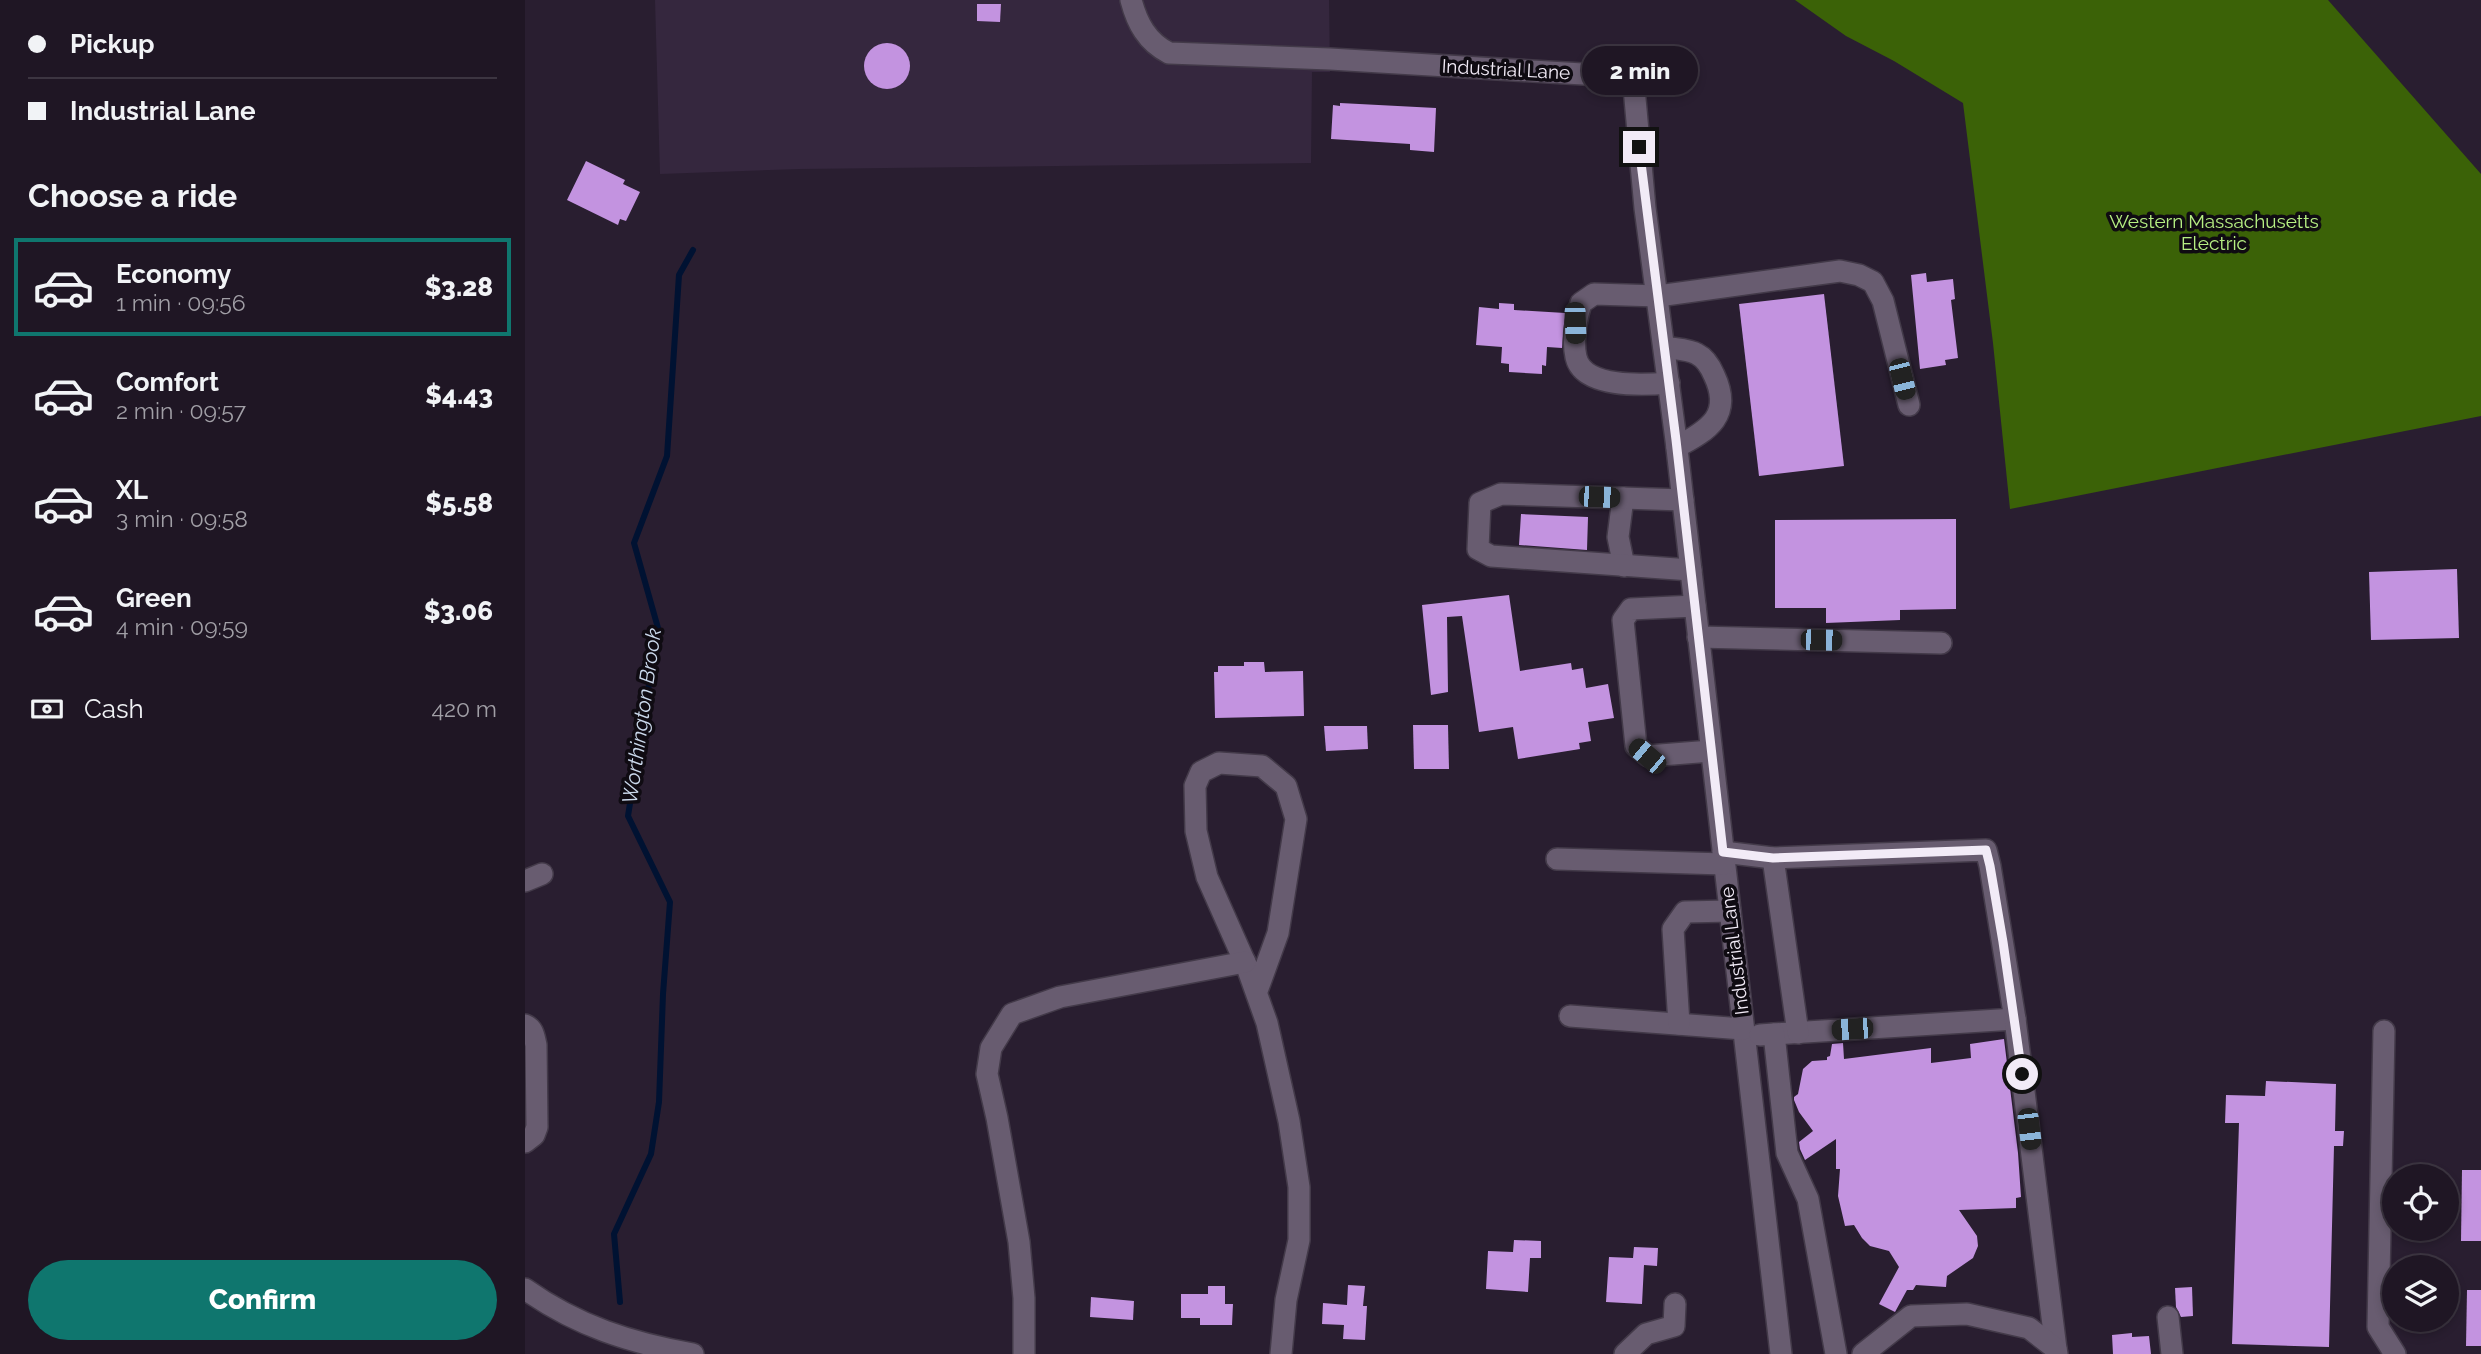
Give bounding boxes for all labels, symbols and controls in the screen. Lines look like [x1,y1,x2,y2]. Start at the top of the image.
text: Pickup [70,29,155,59]
callout: 2 min [1581,46,1697,94]
street label: Industrial Lane [1441,55,1571,83]
text: 2 min [1610,57,1670,84]
text: Industrial Lane [70,96,256,126]
route end [1623,131,1655,163]
text: Choose a ride [28,177,237,214]
park label: Western Massachusetts Electric [2109,210,2319,254]
icon: car [32,256,95,319]
text: Economy [116,259,231,289]
text: $3.28 [425,272,493,302]
text: 1 min · 09:56 [116,289,246,316]
car [1564,302,1587,344]
car [1887,356,1918,402]
icon: car [32,364,95,427]
text: Comfort [116,367,219,397]
text: $4.43 [425,380,493,410]
text: 2 min · 09:57 [116,397,246,424]
icon: car [32,472,95,535]
text: XL [116,475,148,505]
car [1578,486,1621,508]
text: $5.58 [425,488,493,518]
text: 3 min · 09:58 [116,505,248,532]
icon: car [32,580,95,643]
text: Green [116,583,192,613]
text: $3.06 [424,596,493,626]
text: 4 min · 09:59 [116,613,248,640]
water label: Worthington Brook [617,626,666,805]
car [1800,629,1843,651]
icon: cash [28,690,66,728]
text: Cash [84,694,144,724]
text: 420 m [431,695,497,722]
car [1625,734,1670,778]
street label: Industrial Lane [1715,886,1753,1016]
car [1831,1017,1874,1041]
route start [2006,1058,2038,1090]
car [2017,1107,2042,1151]
map controls [2382,1164,2459,1332]
button: locate [2382,1164,2459,1241]
button: layers [2382,1255,2459,1332]
button: Confirm [28,1260,497,1340]

